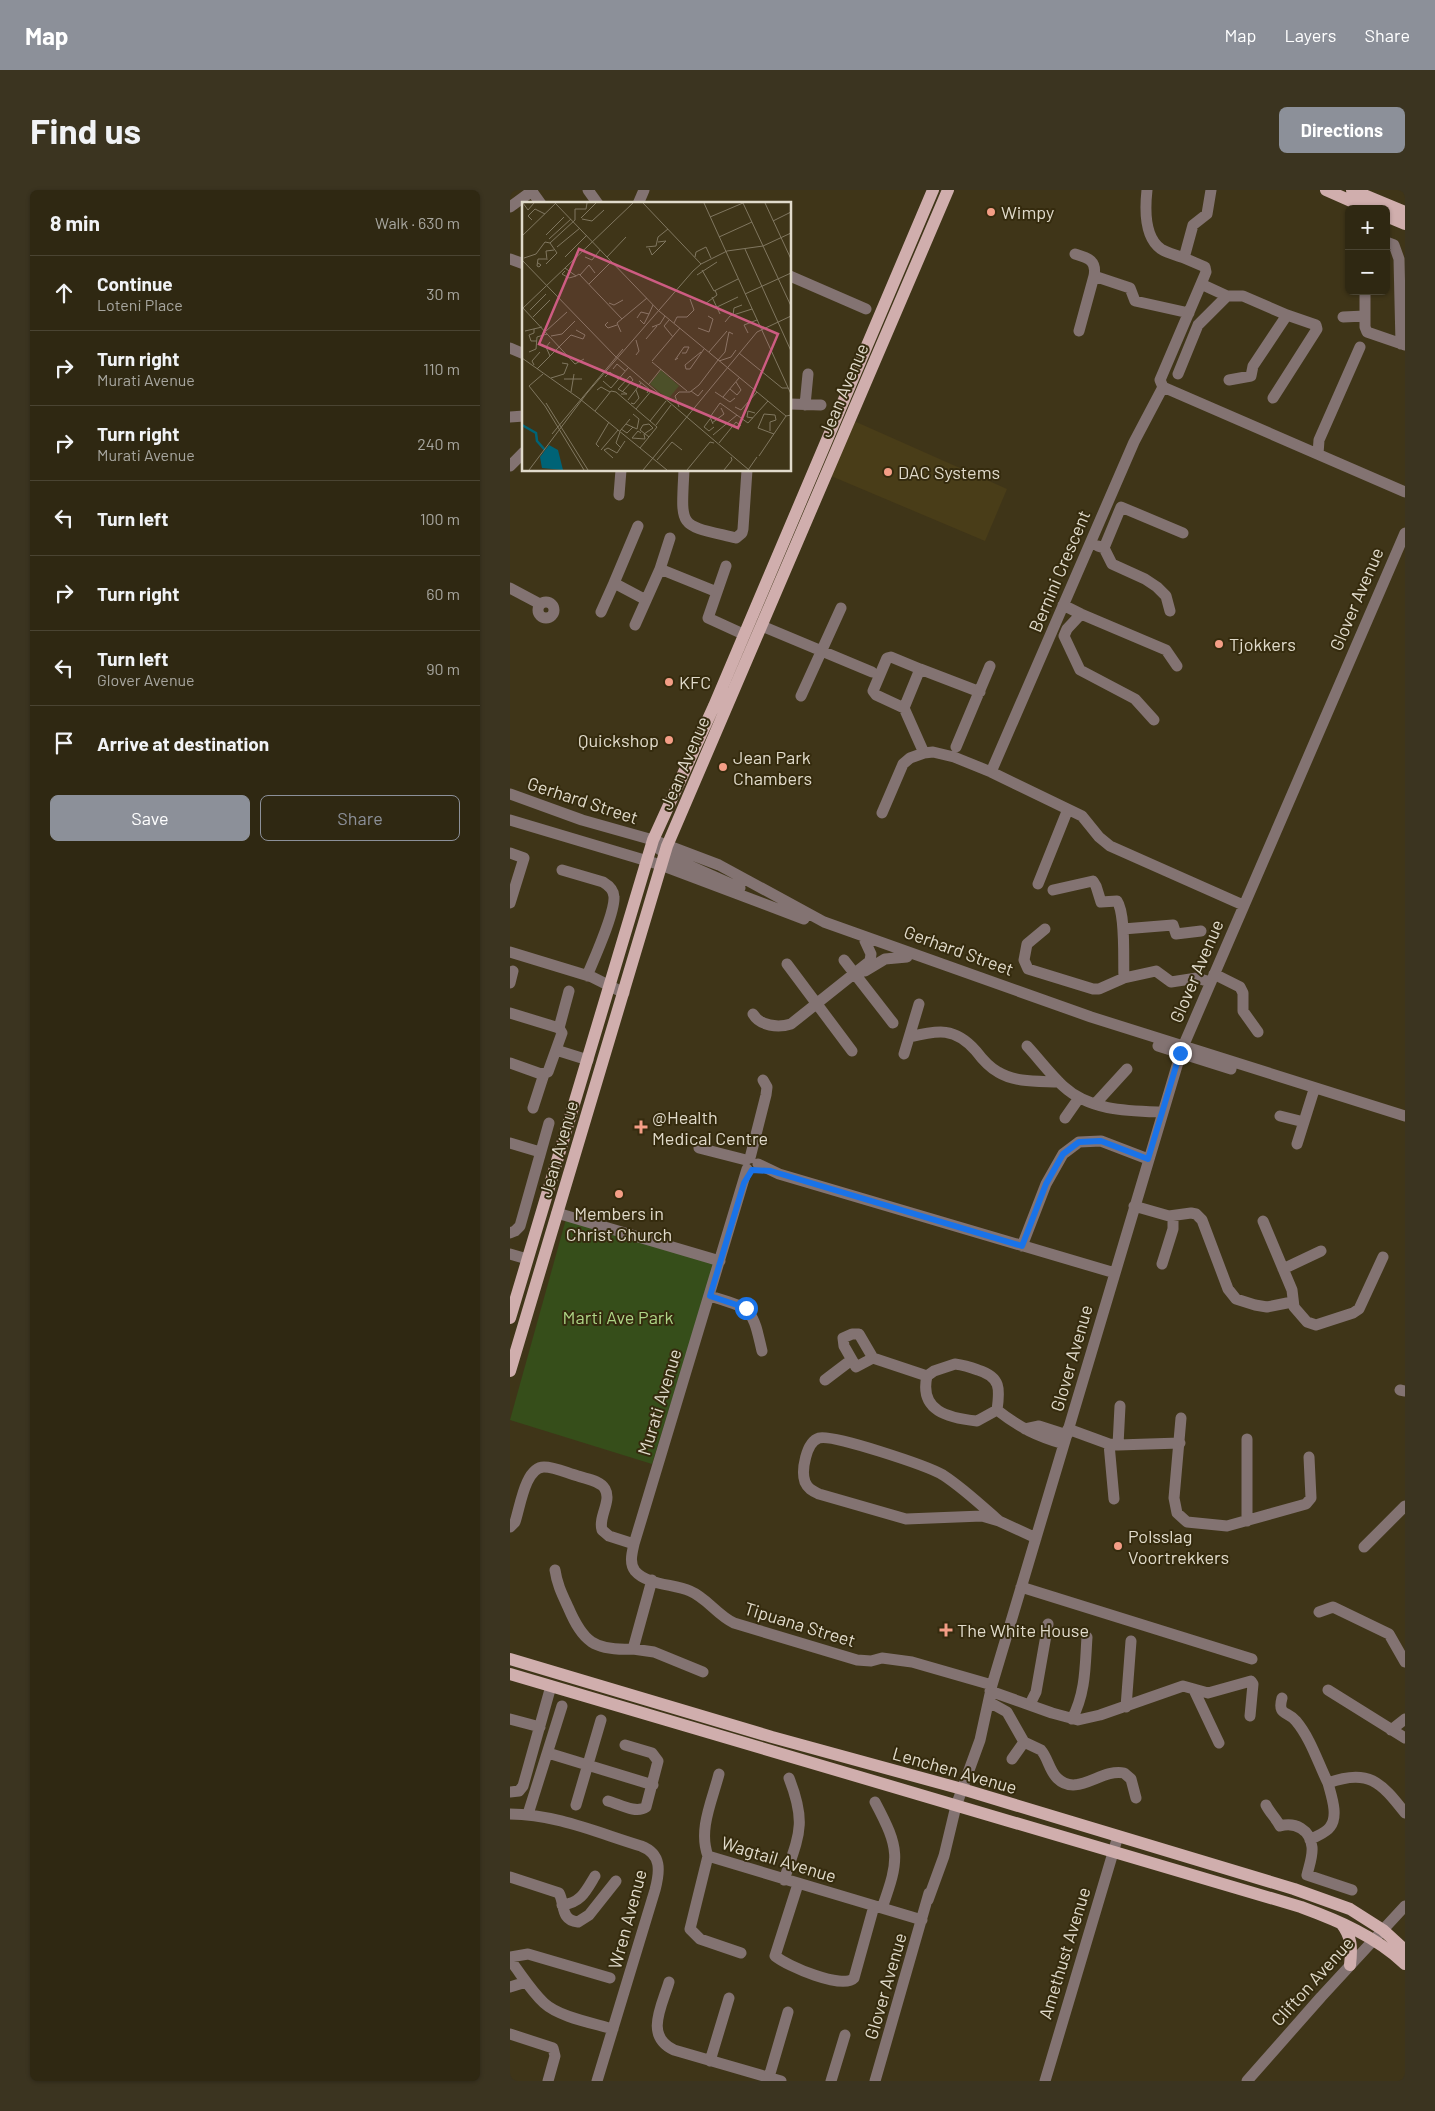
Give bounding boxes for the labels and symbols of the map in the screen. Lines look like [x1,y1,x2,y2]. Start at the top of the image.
place label: Wimpy [1001,201,1054,223]
inset map [522,202,791,471]
marker: Wimpy [985,206,997,218]
street label: Jean Avenue [813,340,873,440]
place label: DAC Systems [898,461,1000,483]
marker: DAC Systems [882,466,894,478]
street label: Bernini Crescent [1023,507,1095,635]
street label: Glover Avenue [1324,544,1388,654]
place label: Tjokkers [1229,633,1296,655]
marker: Tjokkers [1213,638,1225,650]
place label: KFC [679,671,711,693]
marker: KFC [663,676,675,688]
street label: Jean Avenue [654,713,714,813]
place label: Quickshop [578,729,659,751]
marker: Quickshop [663,734,675,746]
place label: Jean Park Chambers [733,746,812,789]
marker: Jean Park Chambers [717,761,729,773]
street label: Gerhard Street [525,772,641,828]
street label: Glover Avenue [1164,916,1228,1026]
street label: Gerhard Street [901,920,1017,980]
route end [1169,1042,1192,1065]
street label: Jean Avenue [534,1098,582,1200]
place label: @Health Medical Centre [652,1106,768,1149]
marker: @Health Medical Centre [634,1120,648,1134]
marker: Members in Christ Church [613,1188,625,1200]
place label: Members in Christ Church [566,1202,672,1245]
route start [735,1297,758,1320]
street label: Glover Avenue [1045,1302,1097,1414]
park label: Marti Ave Park [563,1306,673,1328]
street label: Murati Avenue [632,1346,686,1458]
place label: Polsslag Voortrekkers [1128,1525,1229,1568]
marker: Polsslag Voortrekkers [1112,1540,1124,1552]
street label: Tipuana Street [742,1597,858,1651]
place label: The White House [957,1619,1089,1641]
marker: The White House [939,1623,953,1637]
street label: Lenchen Avenue [890,1742,1020,1798]
street label: Wagtail Avenue [719,1831,839,1887]
street label: Wren Avenue [603,1867,651,1971]
street label: Amethust Avenue [1033,1884,1095,2022]
street label: Glover Avenue [859,1930,911,2042]
street label: Clifton Avenue [1266,1932,1358,2030]

